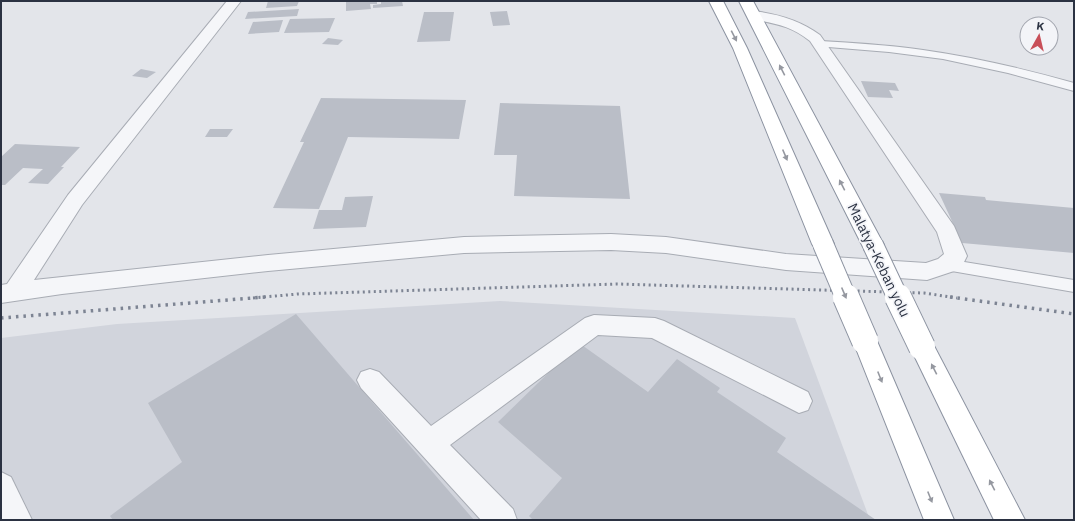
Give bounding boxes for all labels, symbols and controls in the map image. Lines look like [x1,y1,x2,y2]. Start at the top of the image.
north arrow [1019,16,1059,56]
text: K [1036,19,1045,34]
one-way arrow [731,30,737,42]
one-way arrow [779,64,786,76]
one-way arrow [783,150,789,162]
one-way arrow [839,179,846,191]
street label: Malatya-Keban yolu [844,200,914,320]
one-way arrow [842,287,848,299]
one-way arrow [930,363,937,375]
one-way arrow [878,371,884,383]
one-way arrow [989,479,995,491]
one-way arrow [927,491,933,503]

